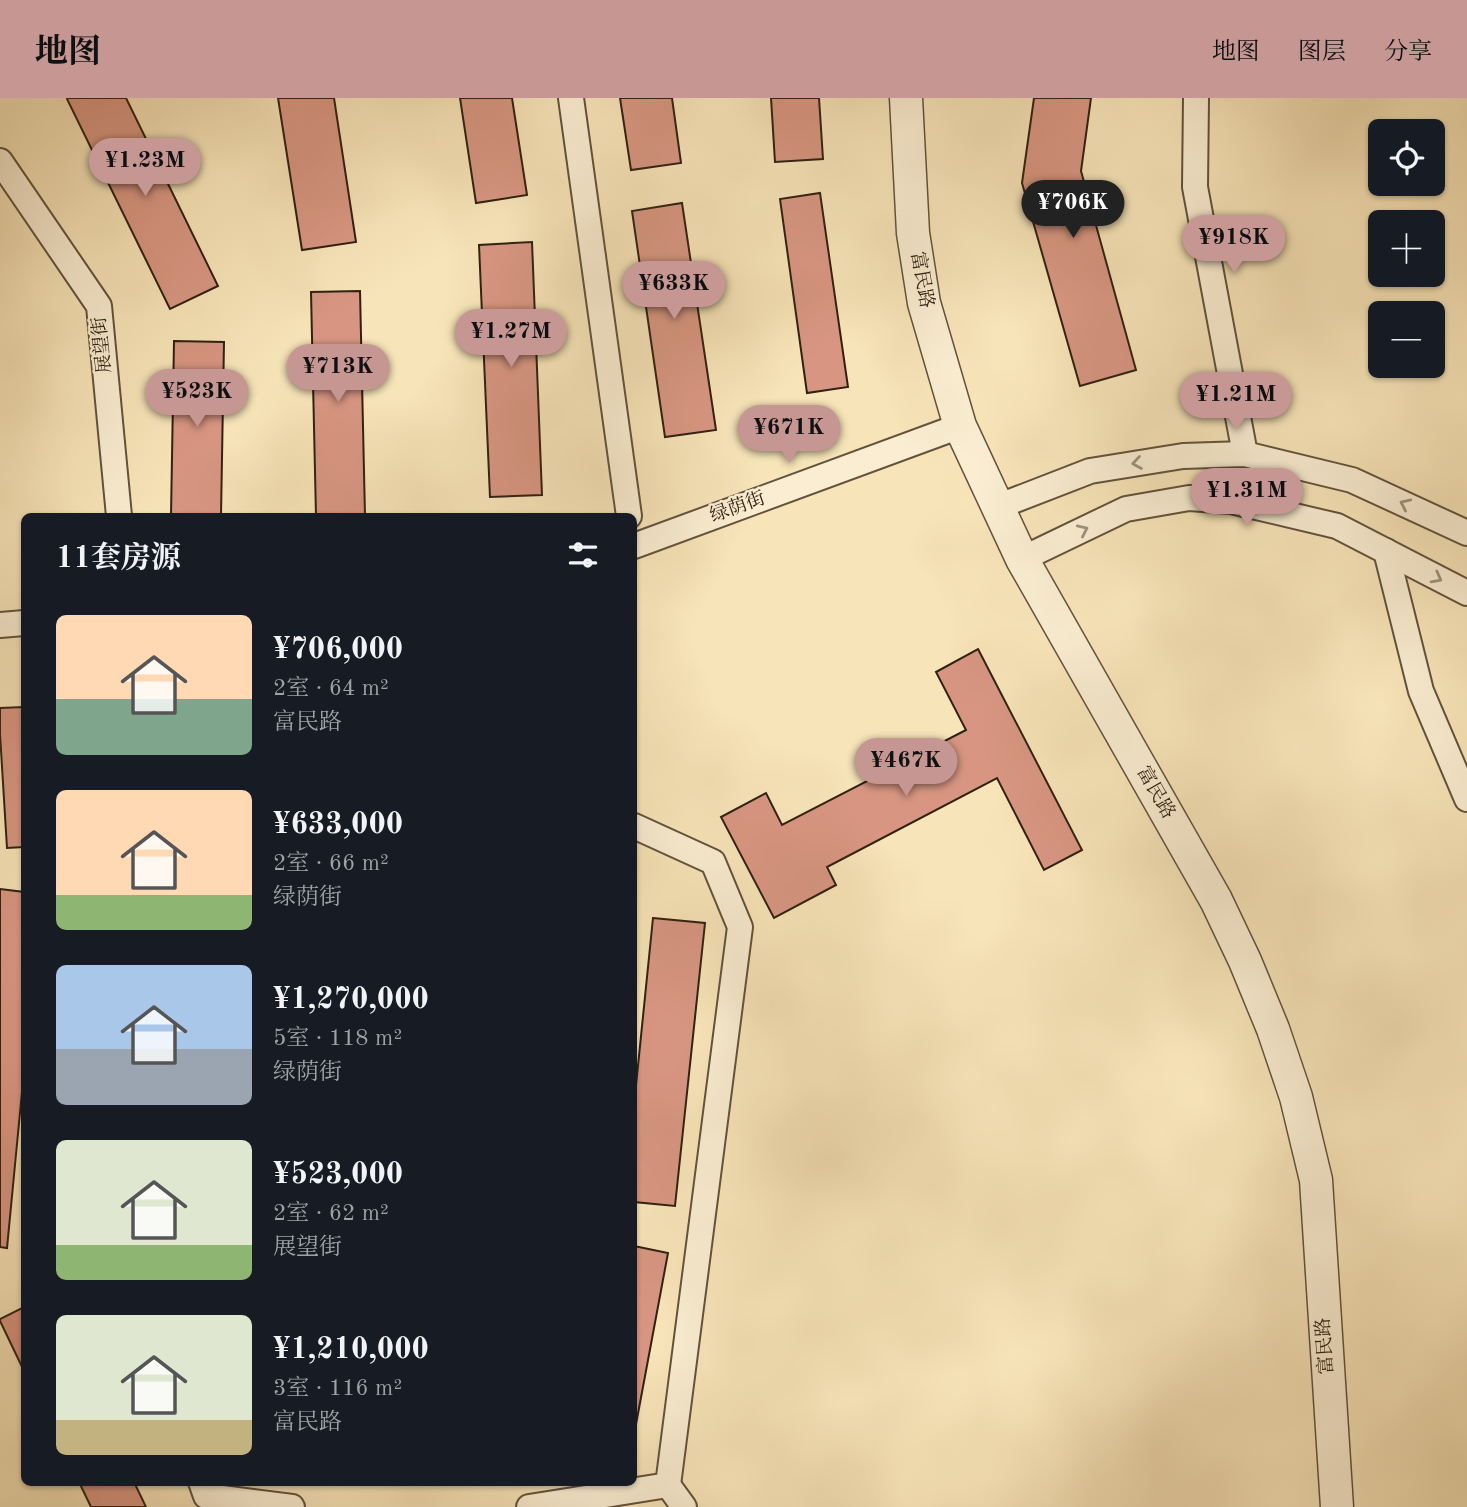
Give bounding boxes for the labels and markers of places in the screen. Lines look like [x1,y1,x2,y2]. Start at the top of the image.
pin: ¥1.23M [88,139,202,198]
pin: ¥706K [1024,180,1122,240]
pin: ¥918K [1185,216,1283,275]
pin: ¥633K [625,262,723,321]
pin: ¥1.27M [454,310,568,369]
pin: ¥713K [289,344,387,404]
pin: ¥523K [148,370,246,429]
pin: ¥1.21M [1179,372,1293,432]
pin: ¥671K [740,406,838,465]
pin: ¥1.31M [1190,468,1304,528]
pin: ¥467K [857,738,955,798]

